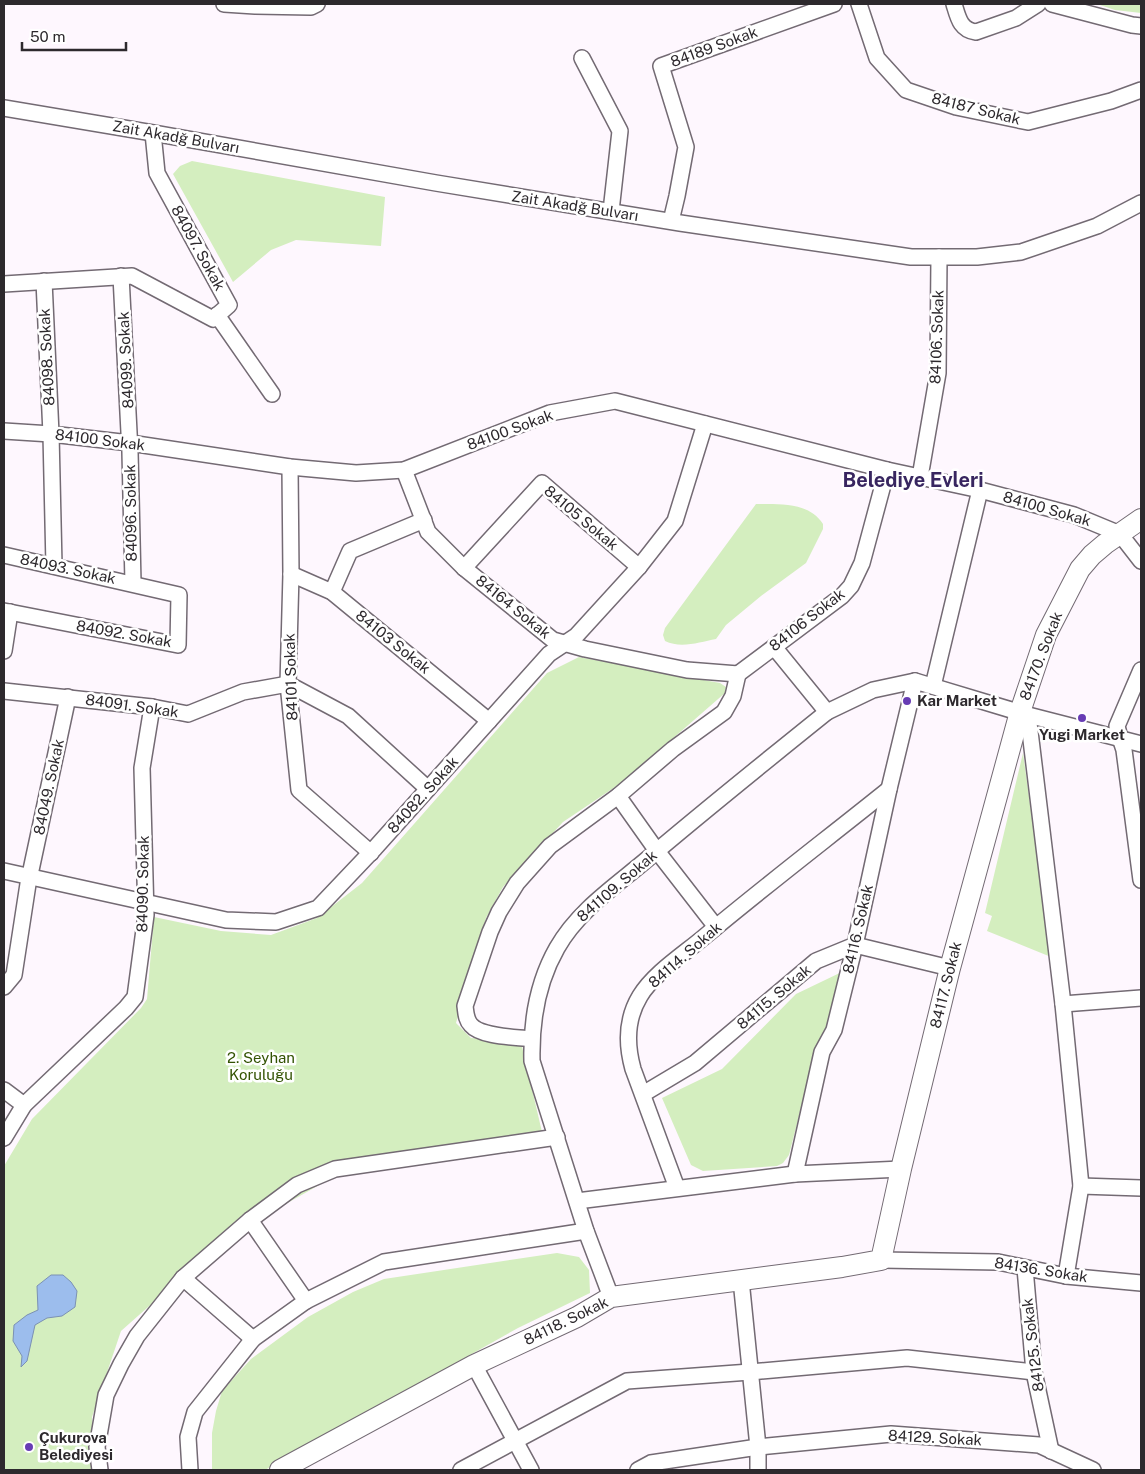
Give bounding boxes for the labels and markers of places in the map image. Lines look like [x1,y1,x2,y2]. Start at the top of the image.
place label: Kar Market [917,692,997,709]
marker: Kar Market [901,695,913,707]
marker: Yugi Market [1076,712,1088,724]
place label: Yugi Market [1039,726,1125,743]
place label: Çukurova Belediyesi [39,1429,113,1463]
marker: Çukurova Belediyesi [23,1441,35,1453]

